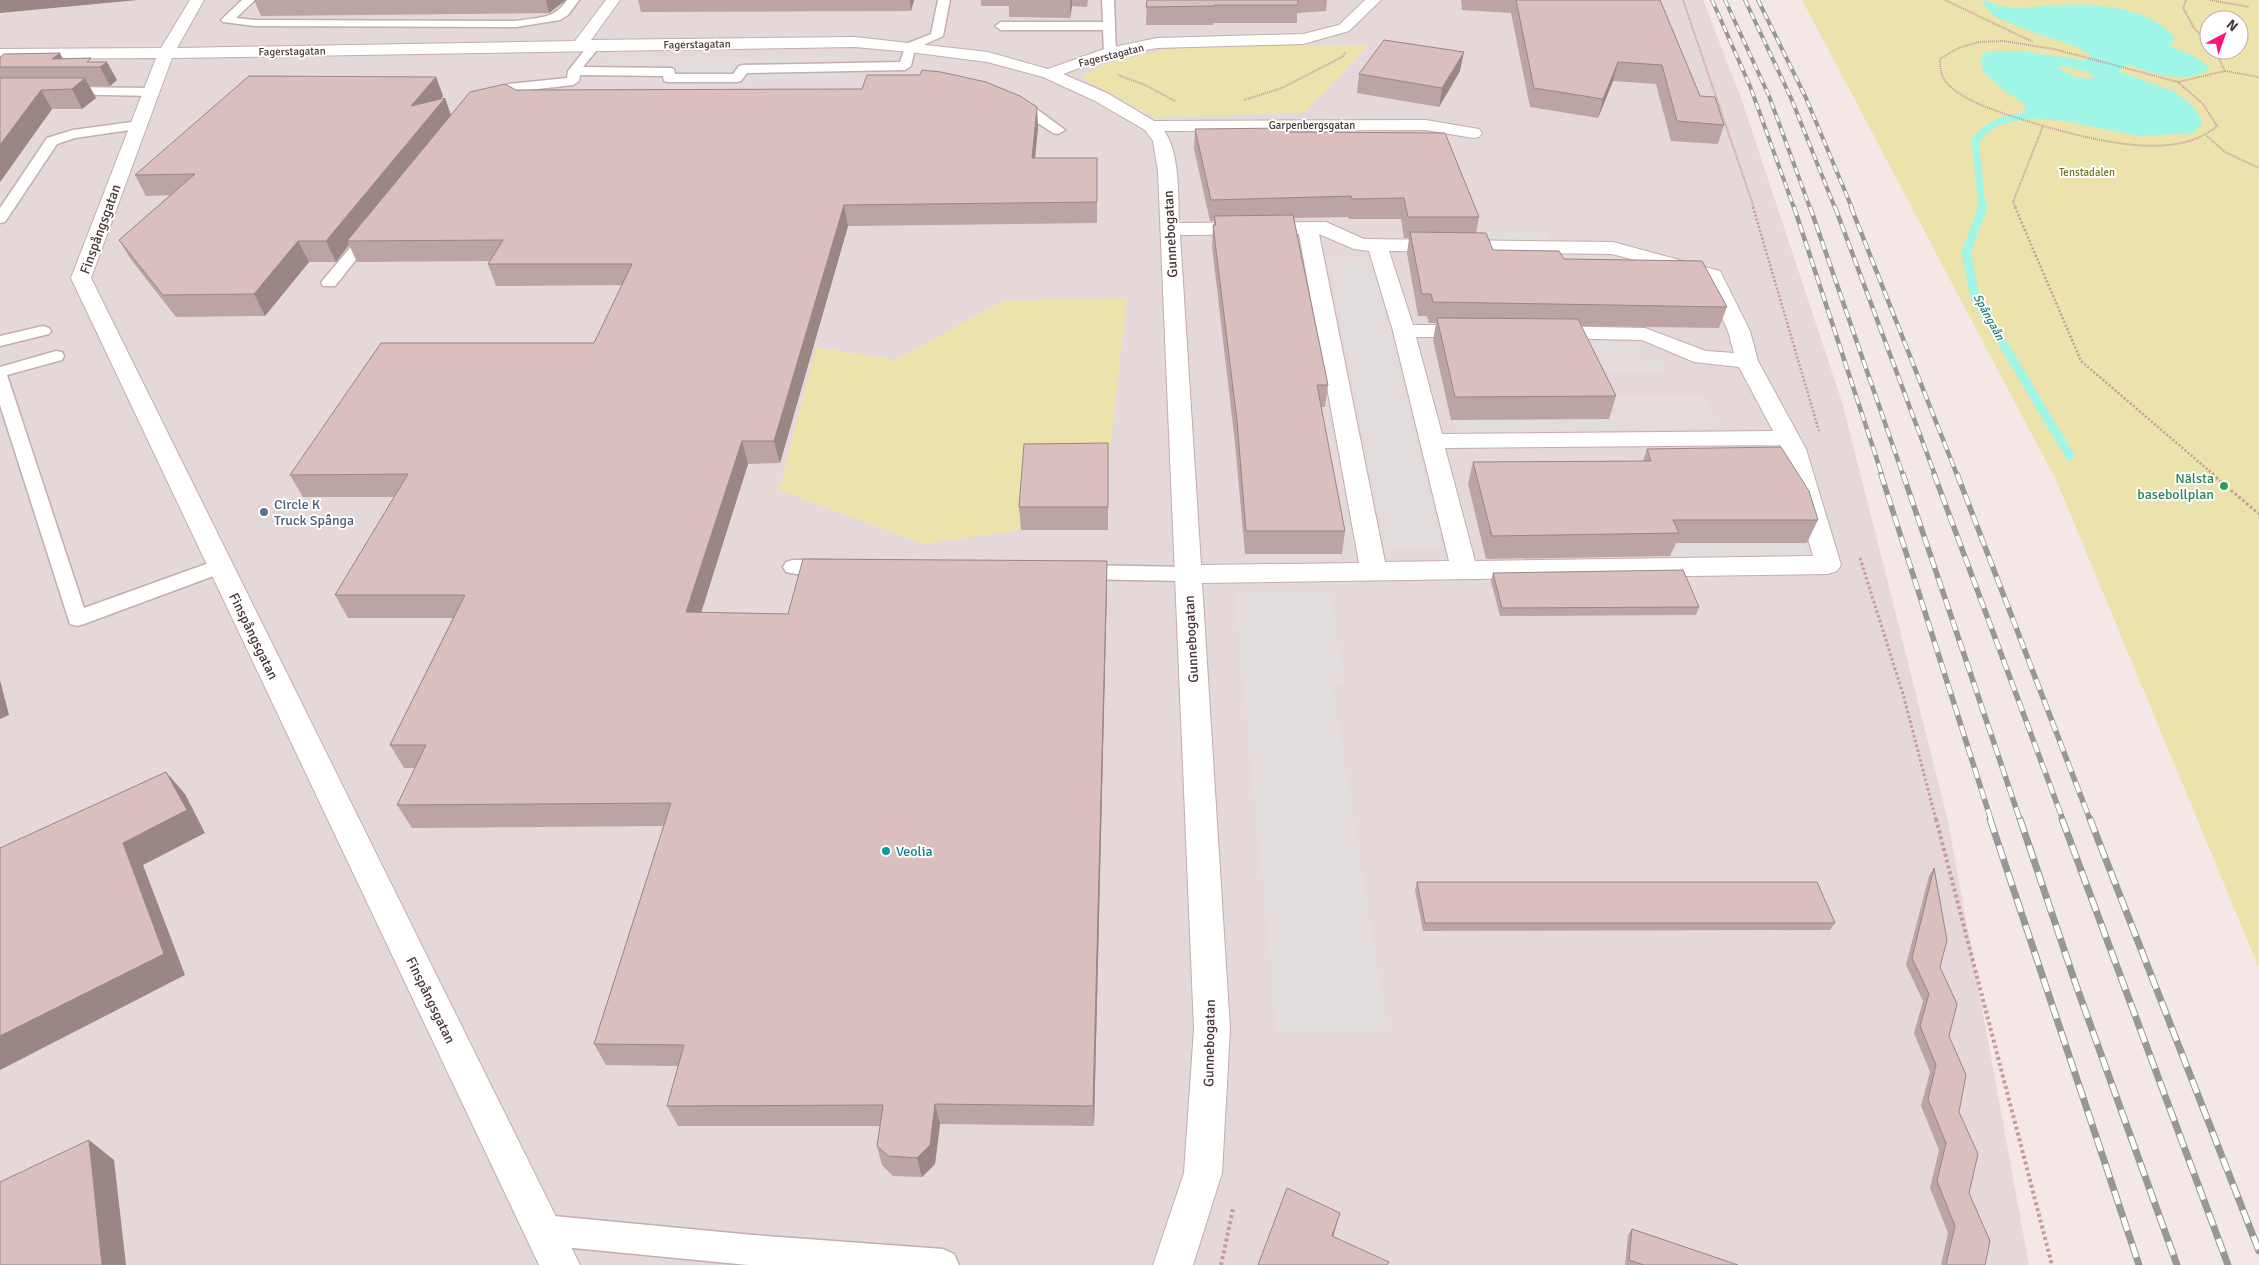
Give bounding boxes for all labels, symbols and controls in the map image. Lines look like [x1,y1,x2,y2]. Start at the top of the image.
north arrow [2199,10,2249,60]
text: N [2223,16,2241,35]
street label: Fagerstagatan [663,37,731,52]
street label: Fagerstagatan [1077,41,1145,70]
street label: Fagerstagatan [258,44,326,59]
street label: Garpenbergsgatan [1269,119,1355,132]
park label: Tenstadalen [2059,166,2115,179]
street label: Finspångsgatan [76,182,125,276]
street label: Gunnebogatan [1160,190,1181,278]
water label: Spångaån [1970,291,2008,343]
place label: Nälsta basebollplan [2137,470,2214,503]
marker: Nälsta basebollplan [2218,480,2230,492]
place label: Circle K Truck Spånga [274,496,354,529]
marker: Circle K Truck Spånga [258,506,270,518]
street label: Finspångsgatan [225,590,282,682]
street label: Gunnebogatan [1181,595,1202,683]
place label: Veolia [896,843,933,860]
marker: Veolia [880,845,892,857]
street label: Finspångsgatan [402,954,459,1046]
street label: Gunnebogatan [1200,999,1219,1087]

